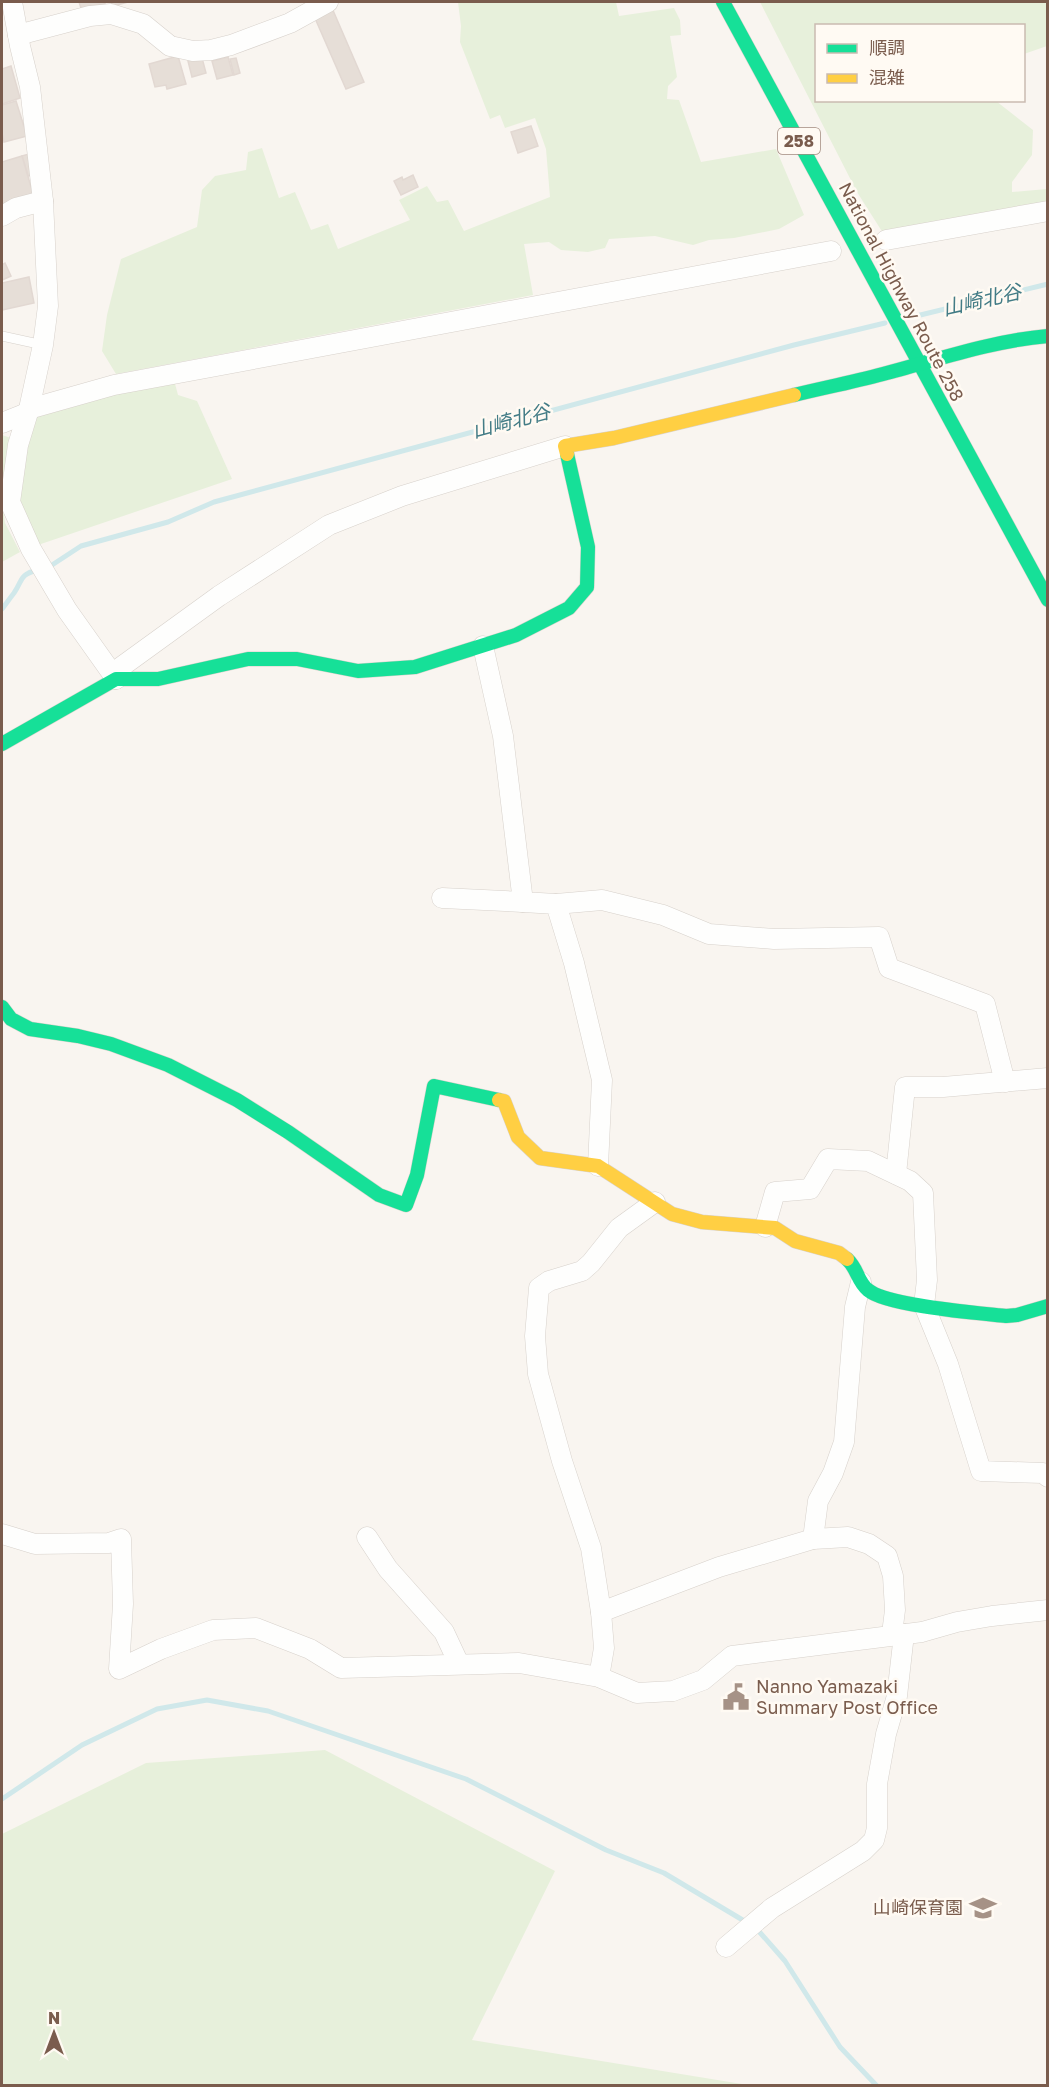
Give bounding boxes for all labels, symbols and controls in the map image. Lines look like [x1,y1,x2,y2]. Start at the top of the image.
legend [815,24,1025,102]
text: 順調 [869,36,905,58]
text: 混雑 [869,66,905,88]
road number: 258 [778,128,820,154]
street label: National Highway Route 258 [835,178,969,405]
water label: 山崎北谷 [940,278,1025,320]
water label: 山崎北谷 [469,398,554,442]
place label: Nanno Yamazaki Summary Post Office [756,1675,938,1718]
public building icon: Nanno Yamazaki Summary Post Office [721,1682,751,1712]
school or university icon: 山崎保育園 [968,1893,998,1923]
place label: 山崎保育園 [873,1896,963,1918]
north arrow [24,2003,84,2063]
text: N [48,2008,60,2028]

